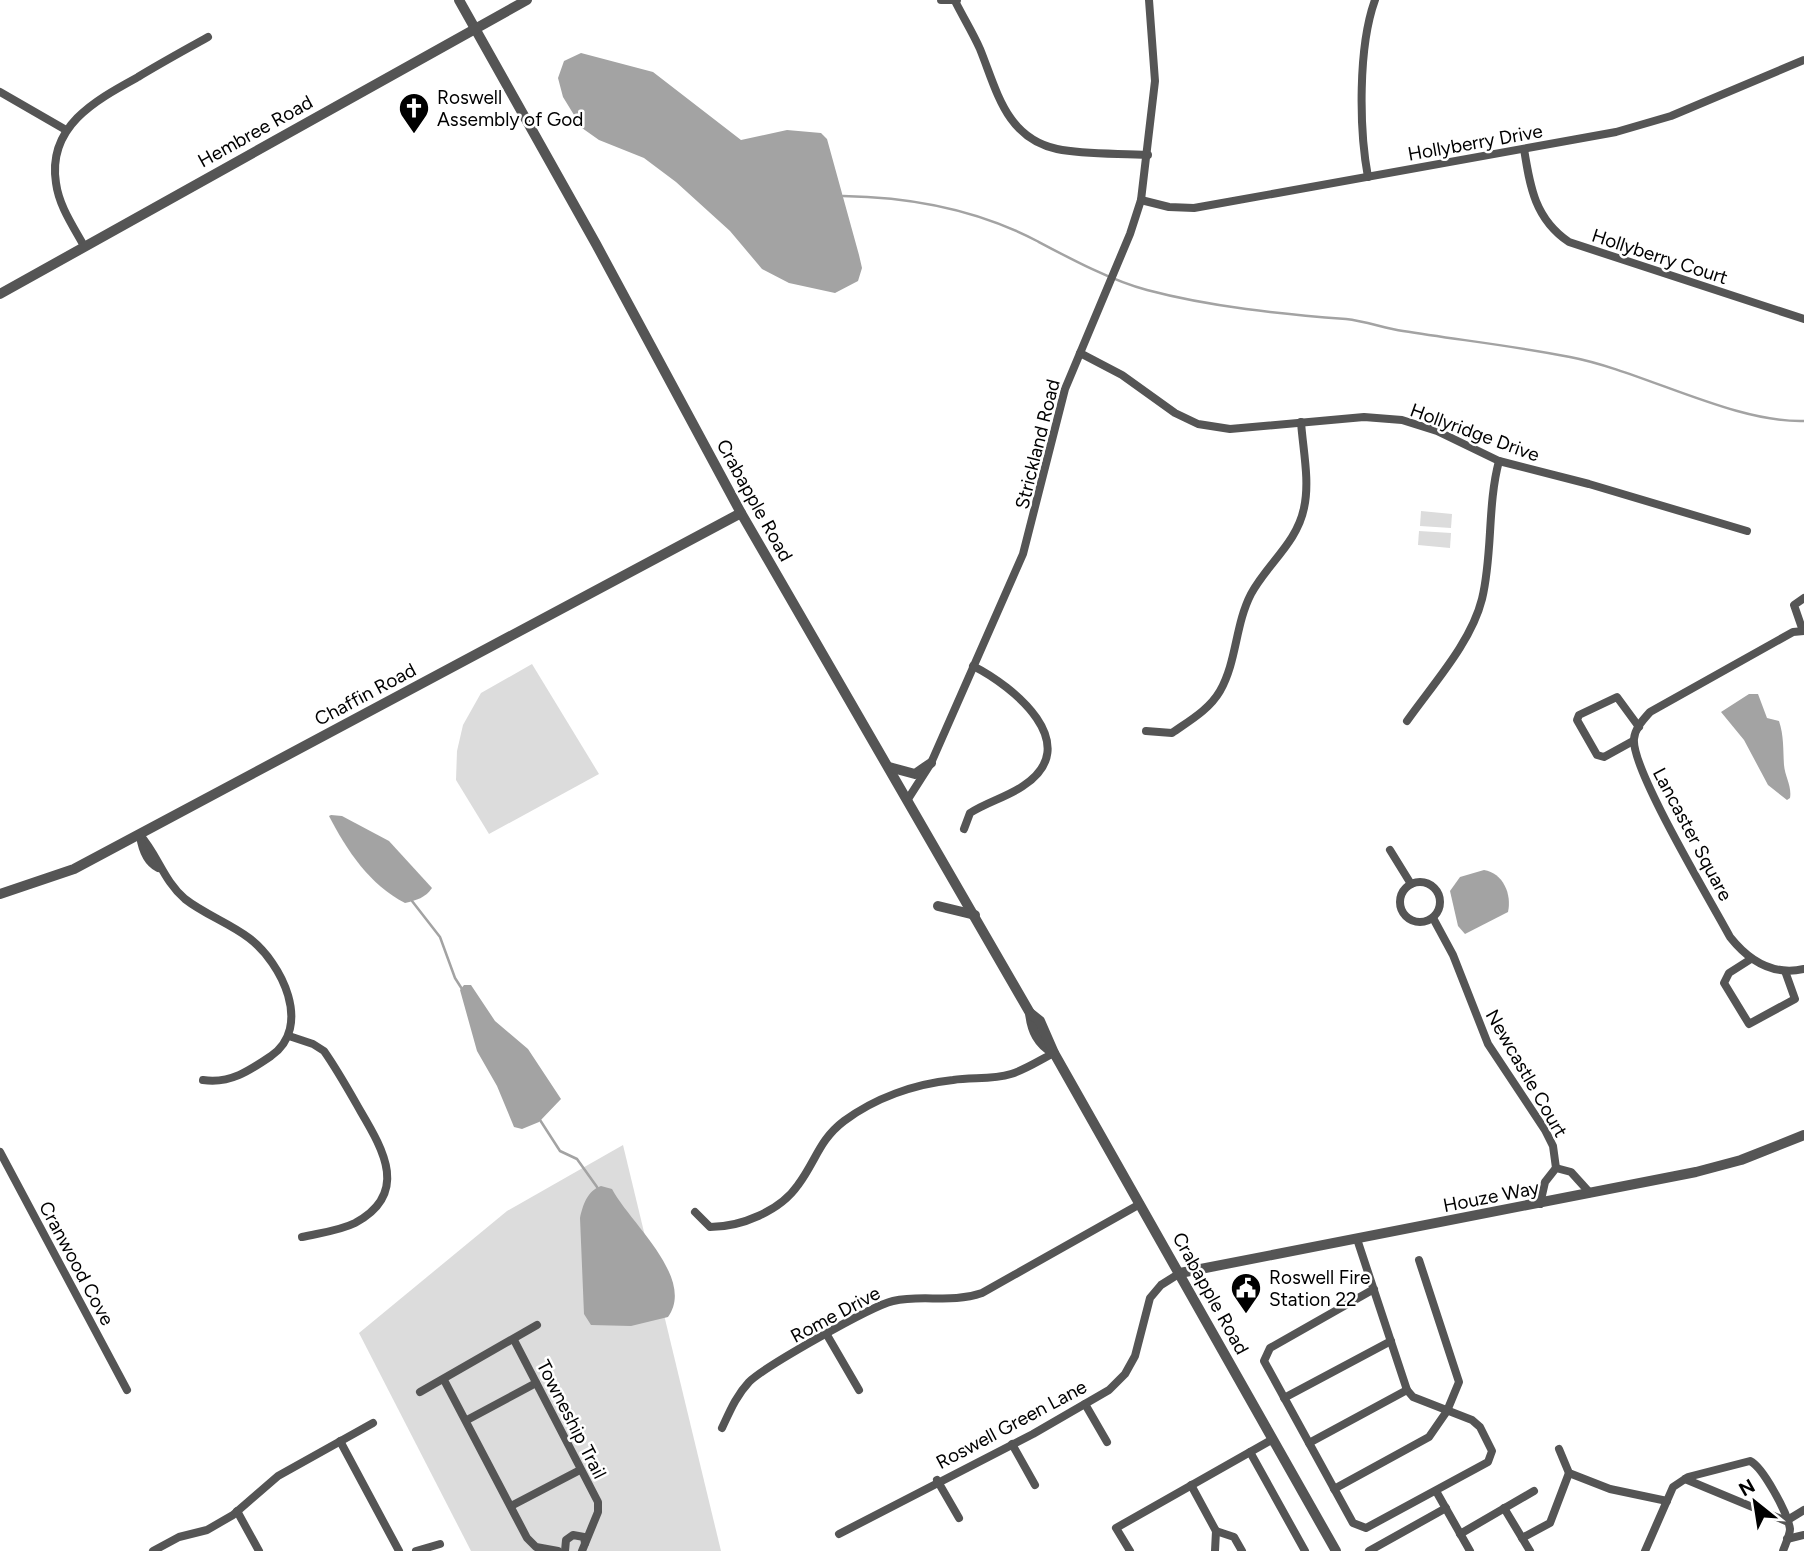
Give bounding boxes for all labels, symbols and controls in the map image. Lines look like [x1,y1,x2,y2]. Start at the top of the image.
place label: Roswell Assembly of God [437,86,583,131]
street label: Hembree Road [194,90,317,172]
church icon: Roswell Assembly of God [397,91,431,135]
street label: Hollyberry Drive [1406,119,1544,166]
street label: Hollyberry Court [1589,224,1731,289]
street label: Strickland Road [1010,377,1065,512]
street label: Hollyridge Drive [1407,398,1543,466]
street label: Crabapple Road [712,435,798,565]
street label: Chaffin Road [311,658,420,731]
street label: Lancaster Square [1648,764,1737,905]
street label: Newcastle Court [1481,1005,1572,1141]
street label: Houze Way [1441,1176,1541,1217]
street label: Cranwood Cove [34,1197,119,1329]
street label: Crabapple Road [1168,1228,1254,1358]
place label: Roswell Fire Station 22 [1269,1266,1370,1311]
public building icon: Roswell Fire Station 22 [1229,1271,1263,1315]
street label: Rome Drive [787,1281,884,1348]
street label: Towneship Trail [532,1356,611,1482]
street label: Roswell Green Lane [932,1375,1091,1474]
north arrow [1720,1467,1790,1537]
text: N [1735,1474,1759,1501]

